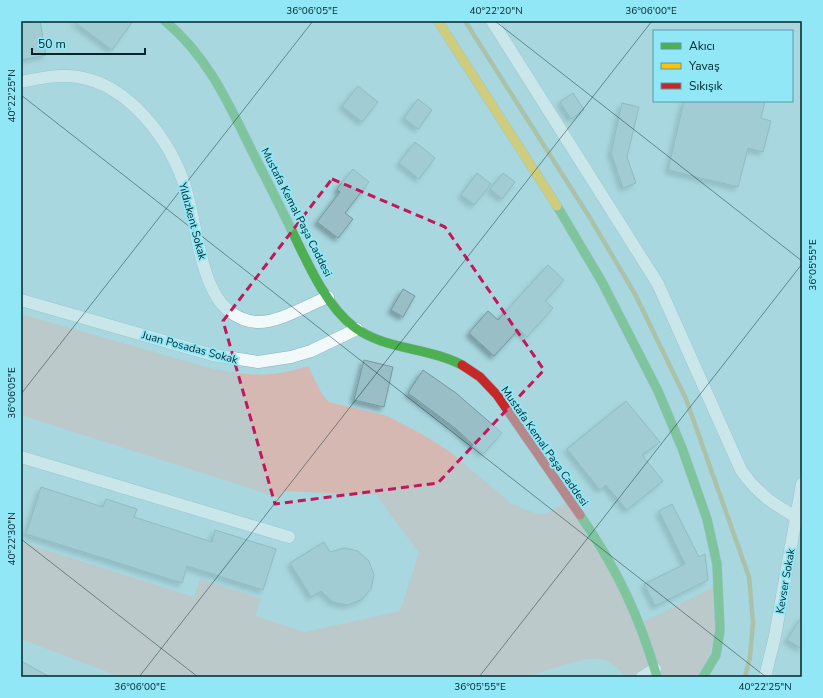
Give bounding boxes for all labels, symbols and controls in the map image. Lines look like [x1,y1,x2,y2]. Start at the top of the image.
text: 36°06'05"E [286,4,338,18]
text: 40°22'20"N [469,4,523,18]
text: 36°06'00"E [625,4,677,18]
scale bar [32,30,145,56]
legend [653,30,793,102]
text: 50 m [38,36,66,52]
text: Akıcı [689,38,715,54]
text: Yavaş [688,58,720,74]
text: 40°22'25"N [5,69,19,123]
text: Sıkışık [689,78,724,94]
street label: Mustafa Kemal Paşa Caddesi [257,145,336,279]
street label: Yıldızkent Sokak [175,180,210,262]
text: 36°05'55"E [806,239,820,291]
street label: Juan Posadas Sokak [139,327,240,368]
text: 36°06'05"E [5,367,19,419]
street label: Mustafa Kemal Paşa Caddesi [498,384,592,509]
text: 40°22'30"N [5,512,19,566]
street label: Kevser Sokak [772,547,799,615]
text: 36°06'00"E [114,680,166,694]
text: 36°05'55"E [454,680,506,694]
text: 40°22'25"N [738,680,792,694]

